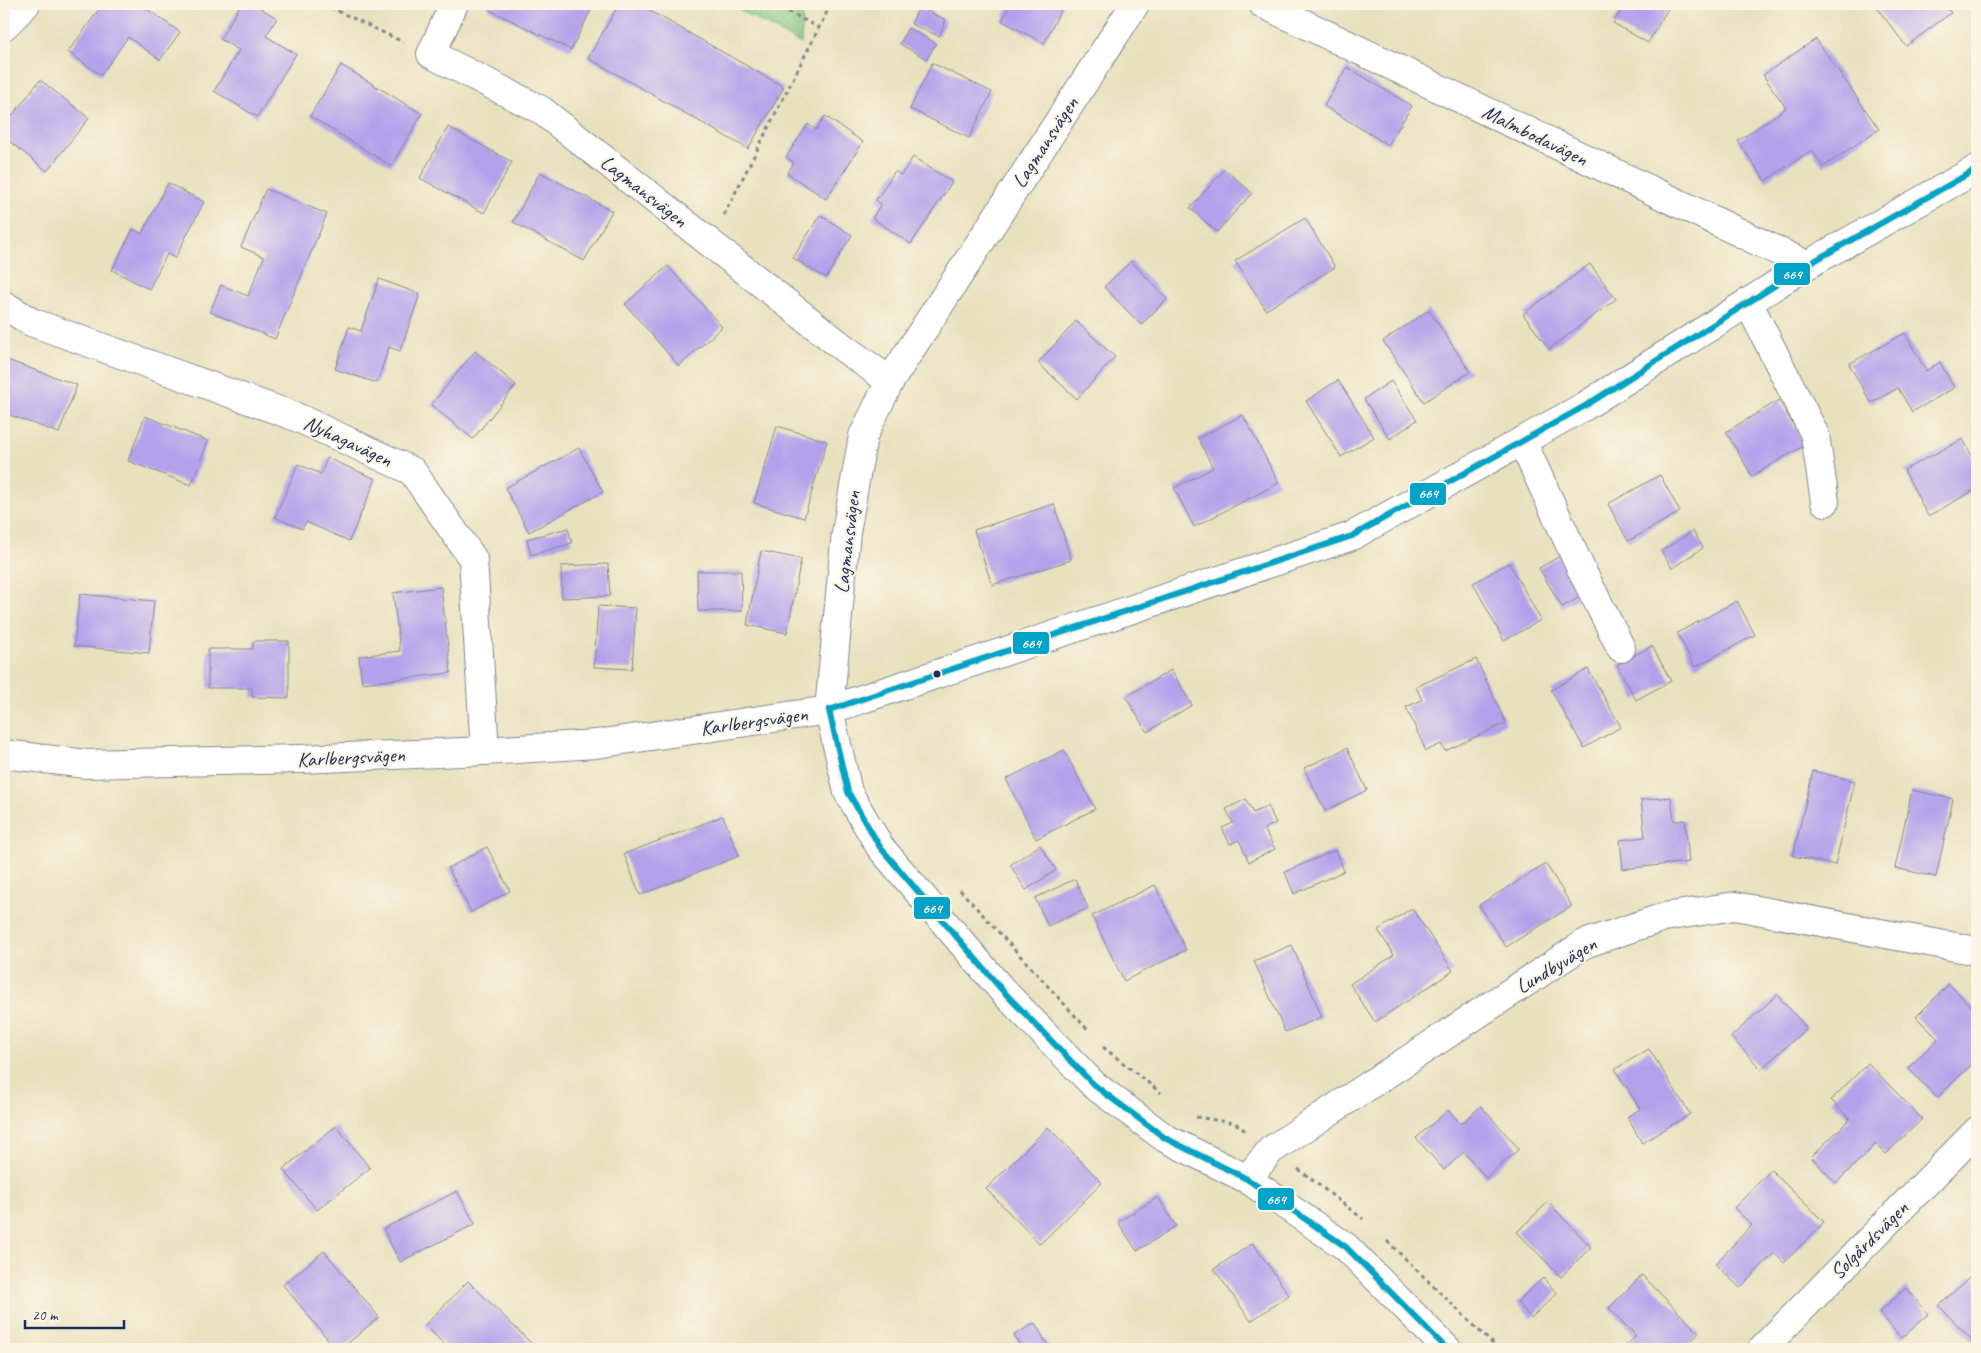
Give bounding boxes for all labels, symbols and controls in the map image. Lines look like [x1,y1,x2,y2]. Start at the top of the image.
street label: Lagmansvägen [1006,91,1084,192]
street label: Malmbodavägen [1478,98,1592,172]
street label: Lagmansvägen [595,149,693,233]
line badge: 664 [1773,262,1811,286]
text: 664 [1782,266,1803,283]
street label: Nyhagavägen [300,409,397,473]
line badge: 664 [1409,482,1447,506]
text: 664 [1418,485,1439,502]
street label: Lagmansvägen [828,489,866,595]
line badge: 664 [1012,631,1050,655]
text: 664 [1021,635,1042,652]
unlabelled marker [932,669,942,679]
street label: Karlbergsvägen [699,701,810,741]
street label: Karlbergsvägen [296,741,406,773]
line badge: 664 [913,896,951,920]
text: 664 [922,900,943,917]
street label: Lundbyvägen [1511,930,1602,999]
line badge: 664 [1257,1187,1295,1211]
text: 664 [1266,1191,1287,1208]
street label: Solgårdsvägen [1824,1195,1914,1285]
scale bar [25,1298,124,1330]
text: 20 m [32,1306,59,1325]

